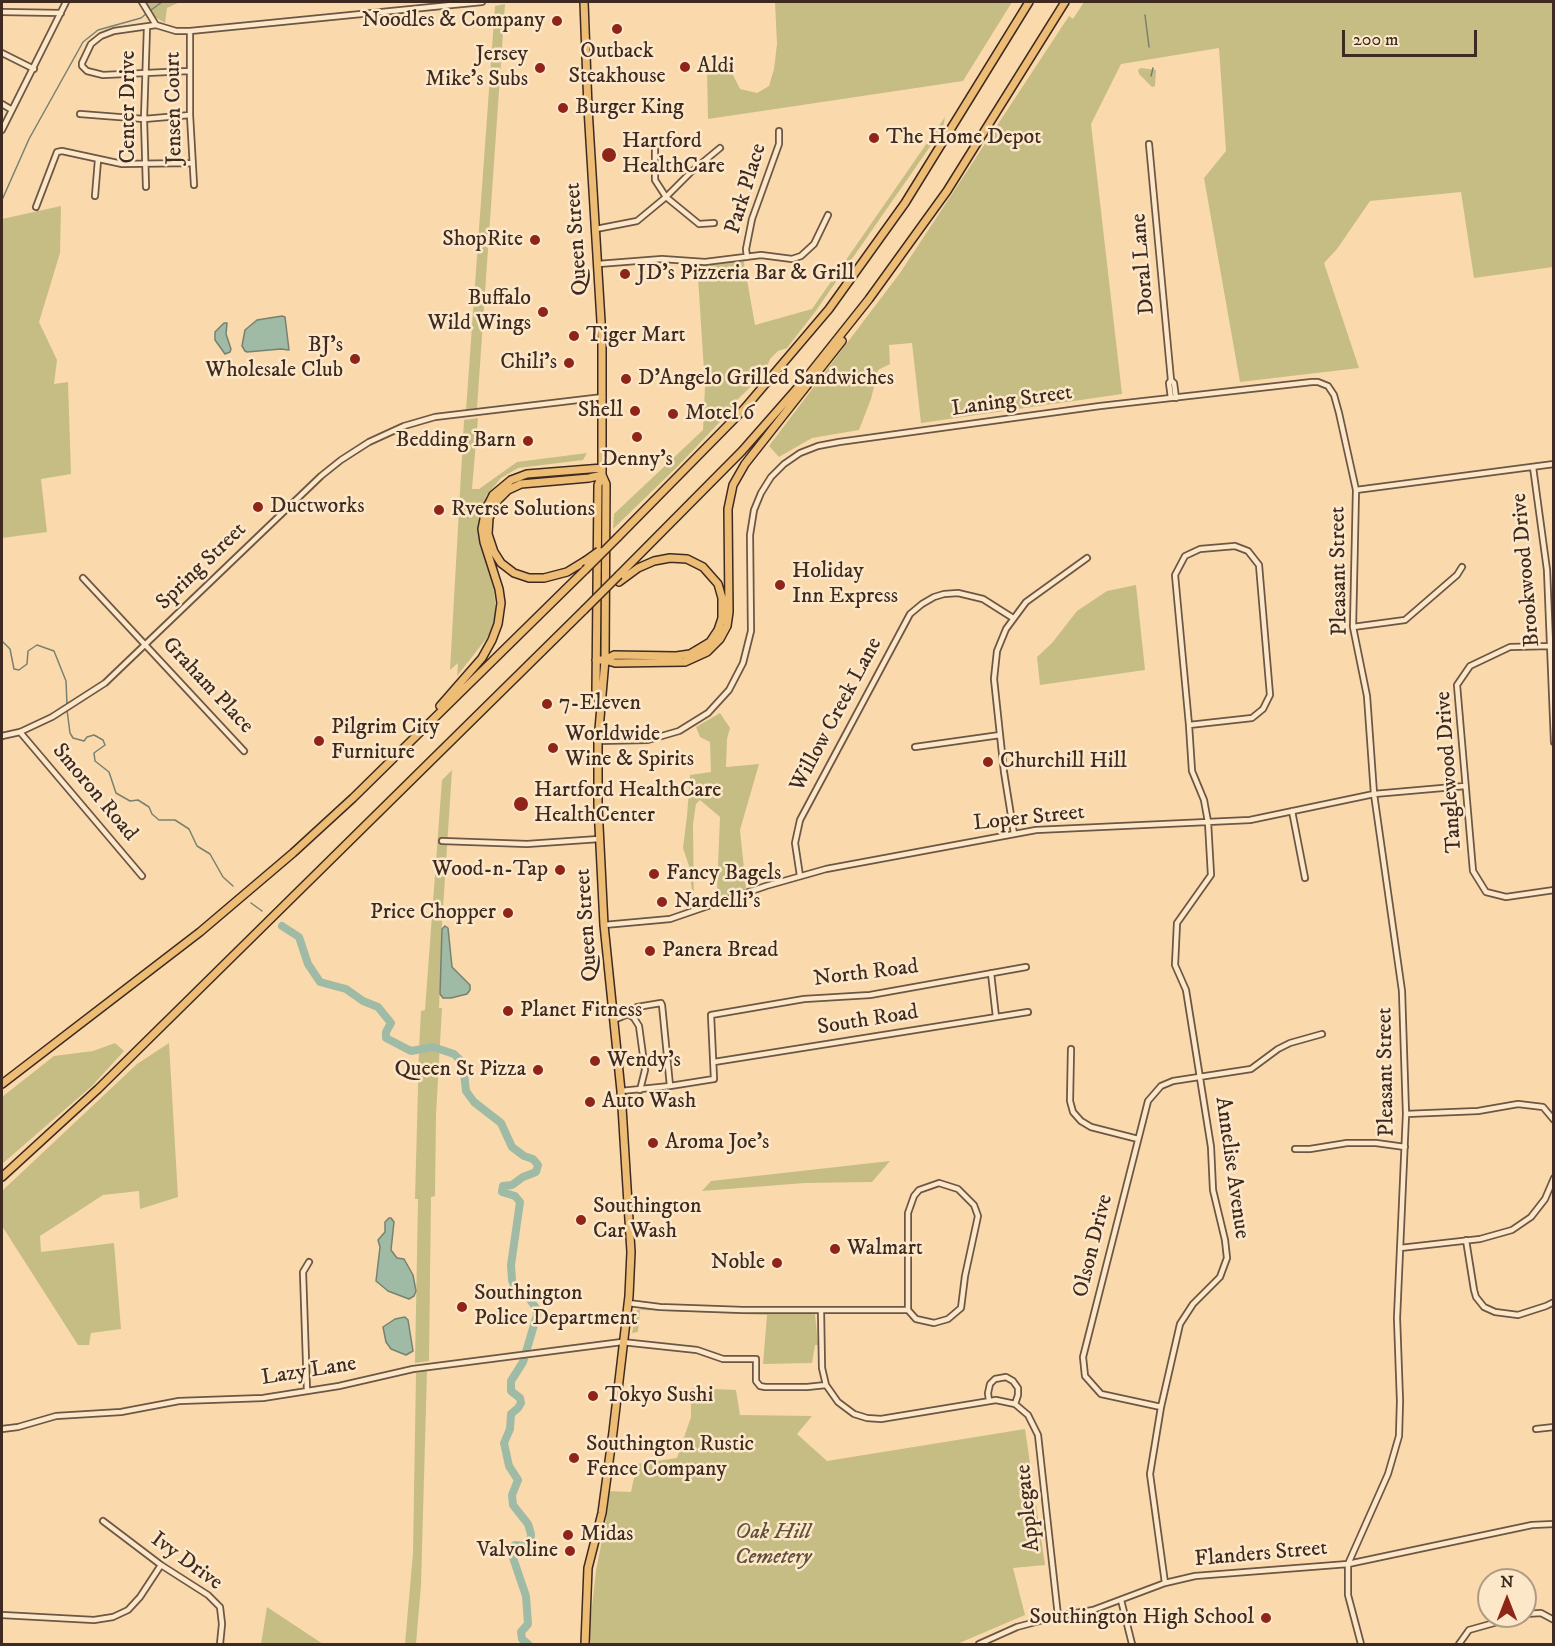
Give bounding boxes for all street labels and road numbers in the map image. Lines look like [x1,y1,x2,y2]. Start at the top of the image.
street label: Center Drive [116,50,142,164]
street label: Jensen Court [161,51,189,165]
street label: Park Place [721,141,773,237]
street label: Queen Street [561,182,595,296]
street label: Doral Lane [1126,212,1162,316]
street label: Laning Street [950,380,1074,424]
street label: Brookwood Drive [1507,492,1547,648]
street label: Pleasant Street [1326,506,1354,636]
street label: Spring Street [151,517,253,617]
street label: Graham Place [156,632,258,740]
street label: Willow Creek Lane [785,633,889,797]
street label: Tanglewood Drive [1431,690,1469,854]
street label: Smoron Road [46,739,142,847]
street label: Loper Street [972,800,1086,838]
street label: Queen Street [571,868,605,982]
street label: North Road [812,954,920,994]
street label: South Road [816,1000,920,1042]
street label: Pleasant Street [1373,1007,1401,1137]
street label: Annelise Avenue [1208,1095,1254,1241]
street label: Olson Drive [1068,1192,1120,1300]
street label: Lazy Lane [260,1351,358,1393]
street label: Applegate [1011,1463,1047,1553]
street label: Ivy Drive [145,1527,227,1597]
street label: Flanders Street [1193,1536,1329,1574]

